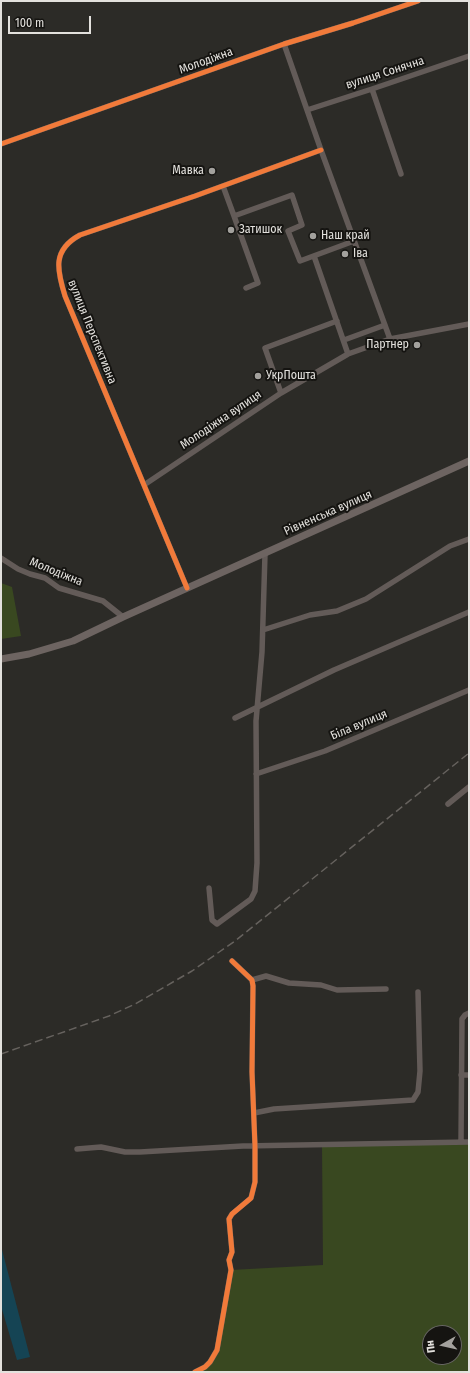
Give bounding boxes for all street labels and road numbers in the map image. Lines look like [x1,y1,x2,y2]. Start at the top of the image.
street label: Молодіжна [177,45,235,77]
street label: вулиця Сонячна [344,54,426,92]
street label: вулиця Перспективна [65,278,119,386]
street label: Молодіжна вулиця [178,387,264,453]
street label: Рівненська вулиця [282,487,374,539]
street label: Молодіжна [27,555,85,589]
street label: Біла вулиця [328,707,390,743]

